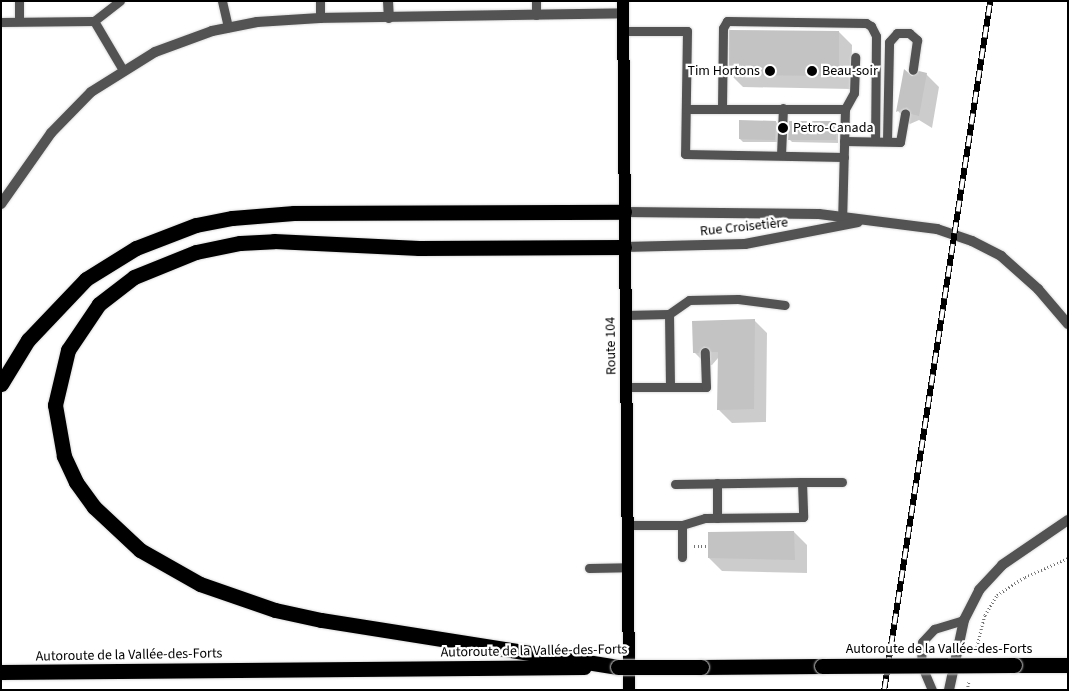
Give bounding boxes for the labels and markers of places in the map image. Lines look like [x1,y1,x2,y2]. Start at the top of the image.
place label: Tim Hortons [687,63,760,79]
place label: Beau-soir [822,63,878,79]
marker: Tim Hortons [764,65,776,77]
marker: Beau-soir [806,65,818,77]
place label: Petro-Canada [793,120,873,136]
marker: Petro-Canada [777,122,789,134]

